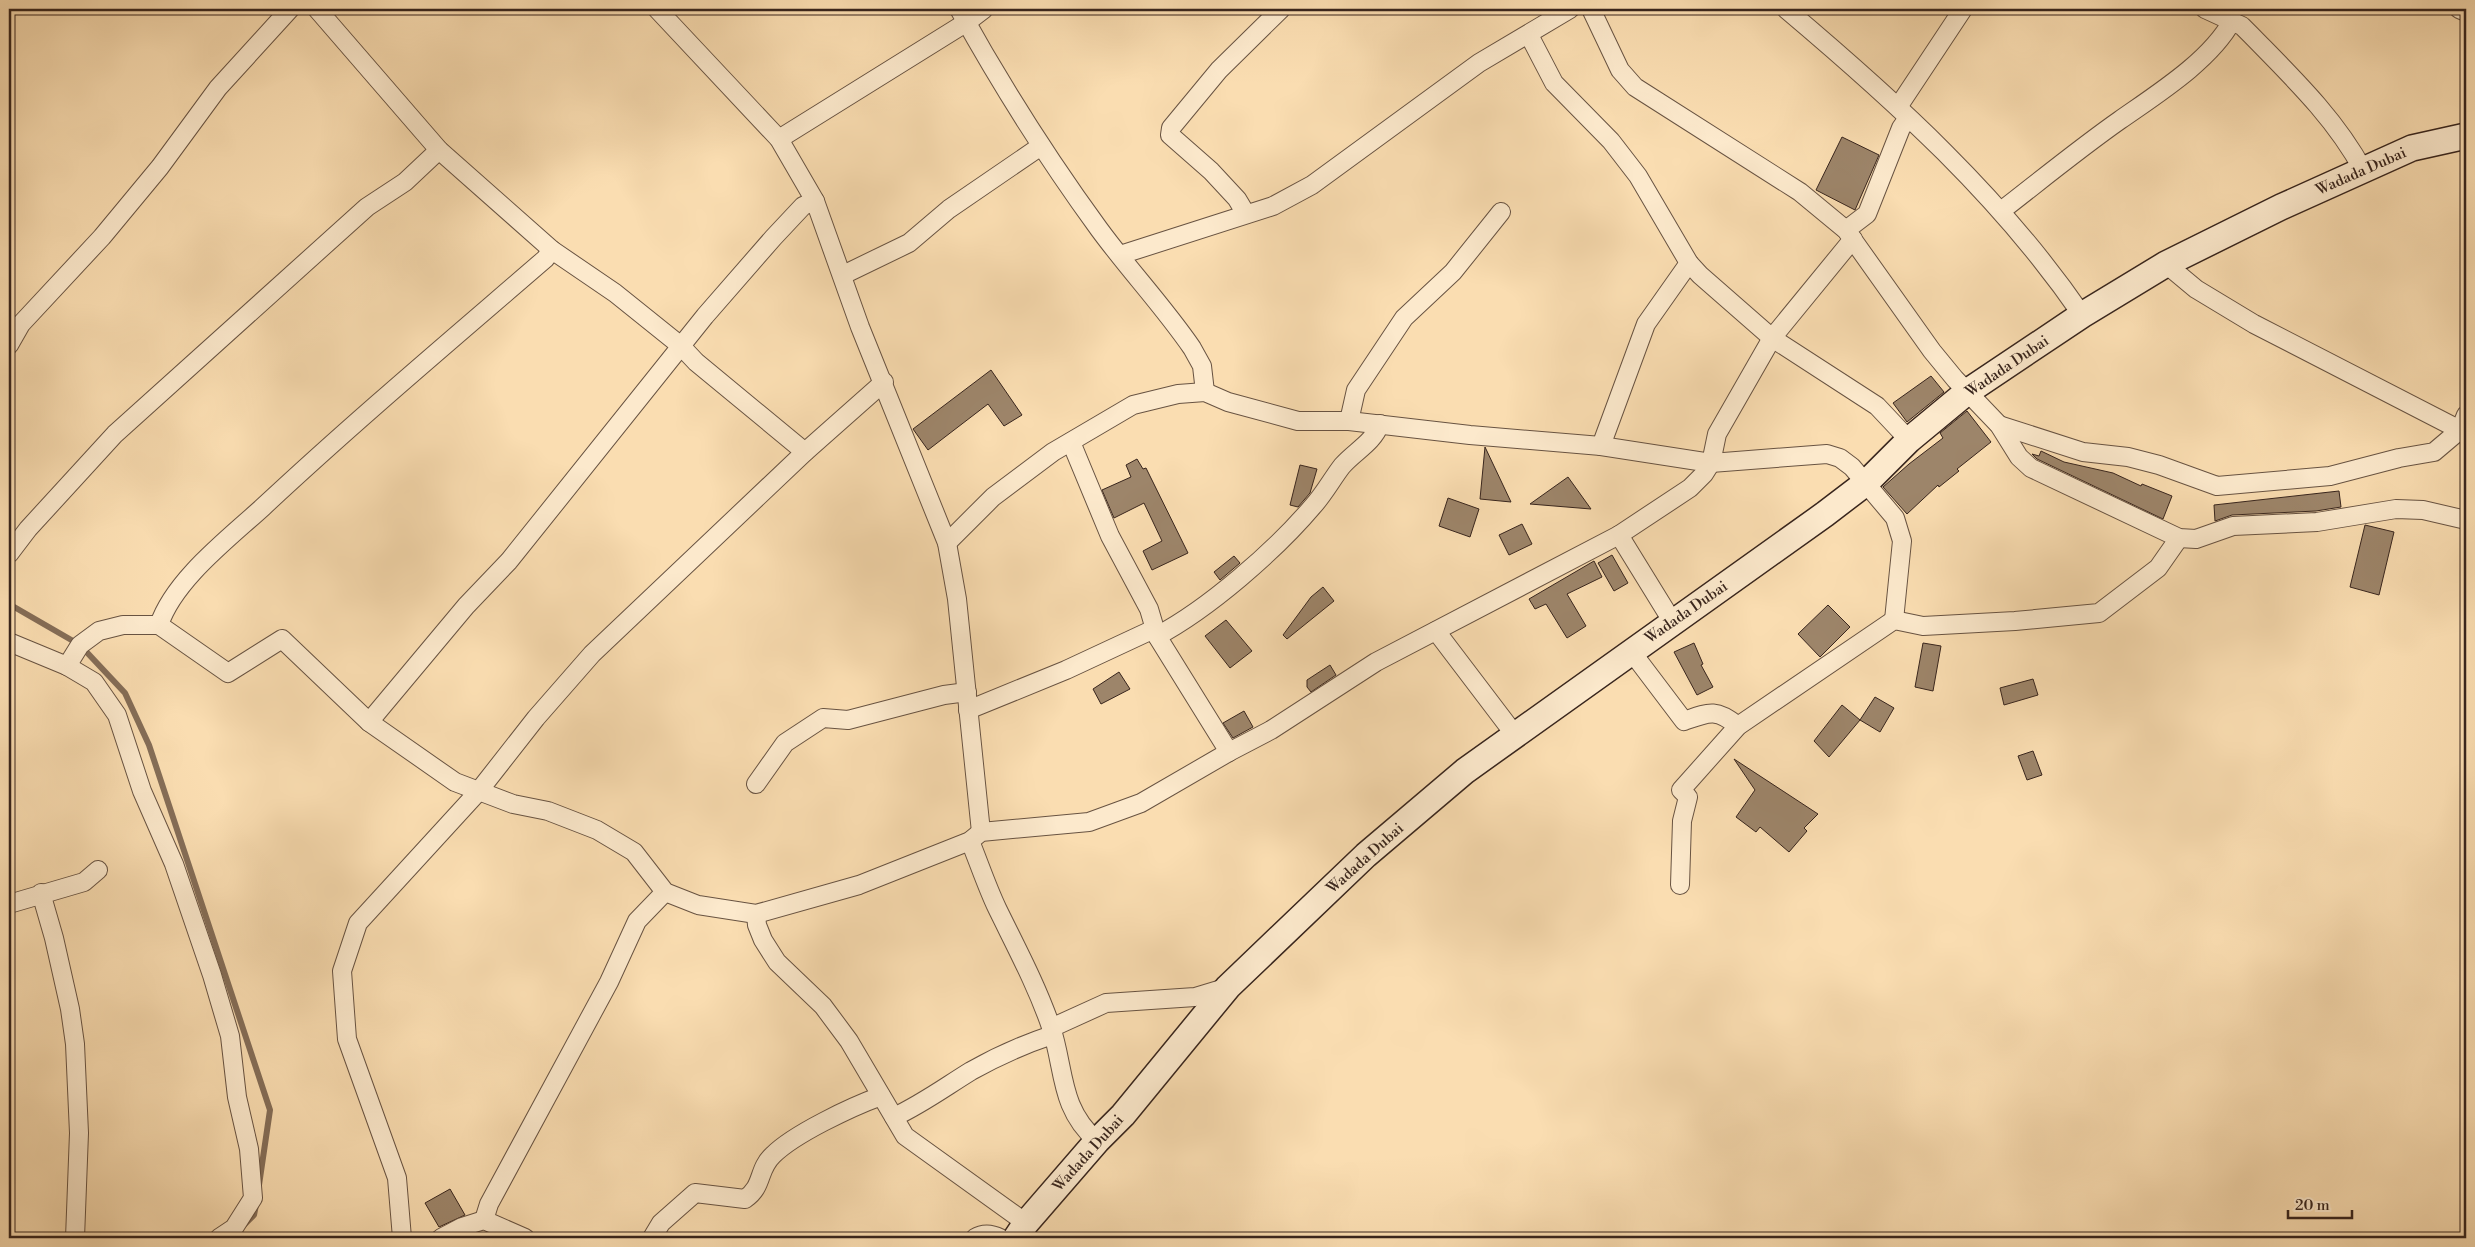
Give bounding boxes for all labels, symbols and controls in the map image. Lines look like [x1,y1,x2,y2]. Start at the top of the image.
street label: Wadada Dubai [2312,143,2409,200]
street label: Wadada Dubai [1961,331,2053,402]
street label: Wadada Dubai [1640,577,1731,649]
street label: Wadada Dubai [1322,819,1408,899]
street label: Wadada Dubai [1048,1111,1128,1196]
scale bar [2288,1187,2351,1219]
text: 20 m [2295,1196,2330,1215]

